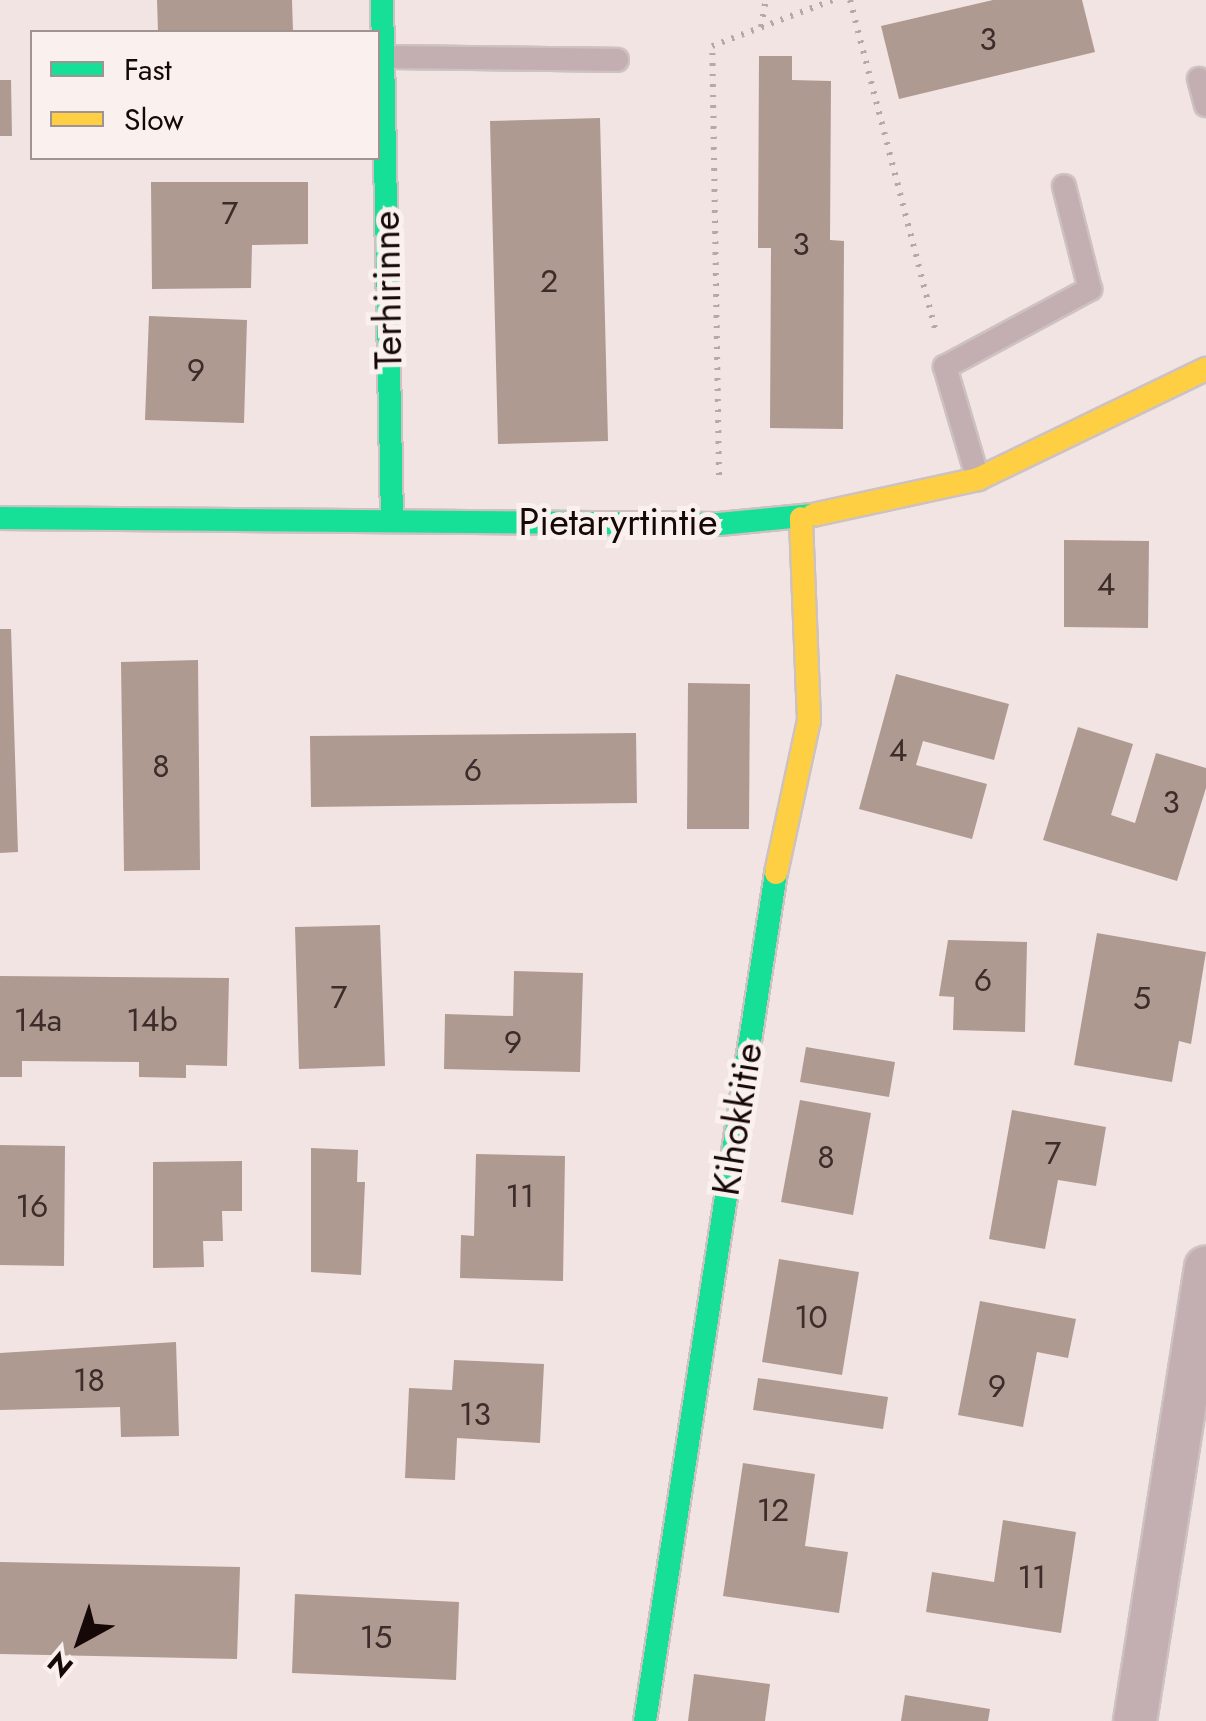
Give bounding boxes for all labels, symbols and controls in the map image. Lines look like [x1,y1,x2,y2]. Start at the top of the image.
house number: 3 [979,20,997,58]
legend [30,30,380,160]
text: Fast [124,48,172,91]
text: Slow [124,98,184,141]
house number: 7 [222,194,238,232]
street label: Terhirinne [363,210,411,370]
house number: 3 [792,225,810,263]
house number: 2 [540,262,558,300]
house number: 9 [187,351,205,389]
street label: Pietaryrtintie [518,499,718,545]
house number: 4 [1097,565,1115,603]
house number: 4 [889,731,907,769]
house number: 8 [152,747,170,785]
house number: 6 [464,751,482,789]
house number: 3 [1162,783,1180,821]
house number: 6 [974,961,992,999]
house number: 7 [331,978,347,1016]
house number: 5 [1133,979,1151,1017]
house number: 14a [14,1001,62,1039]
house number: 14b [126,1001,178,1039]
house number: 9 [504,1023,522,1061]
street label: Kihokkitie [702,1039,772,1199]
house number: 7 [1045,1134,1061,1172]
house number: 8 [817,1138,835,1176]
house number: 11 [506,1177,534,1215]
house number: 16 [16,1187,48,1225]
house number: 10 [794,1298,828,1336]
house number: 18 [73,1361,105,1399]
house number: 9 [988,1367,1006,1405]
house number: 13 [459,1395,491,1433]
house number: 12 [757,1491,789,1529]
house number: 11 [1018,1558,1046,1596]
north arrow [30,1591,130,1691]
house number: 15 [360,1618,392,1656]
text: N [39,1642,82,1687]

